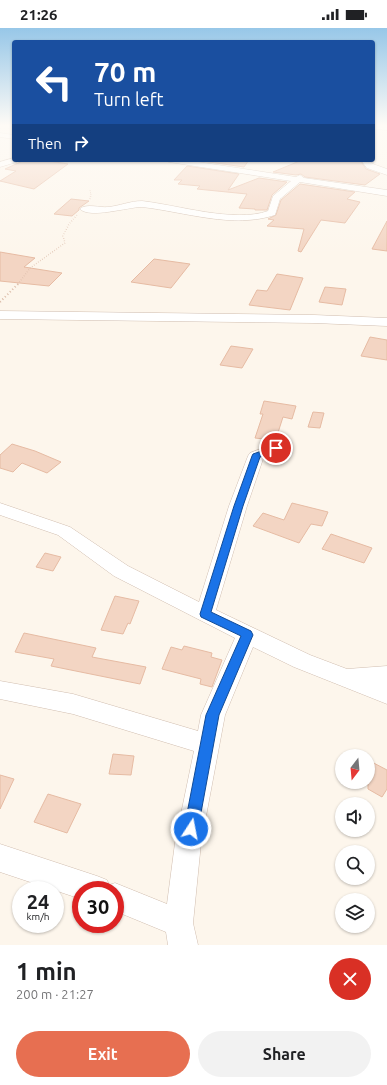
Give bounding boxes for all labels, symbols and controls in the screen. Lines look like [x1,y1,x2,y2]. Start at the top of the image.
text: 21:26 [20,6,58,23]
icon: left [28,56,80,108]
text: 70 m [94,56,156,87]
text: Turn left [94,89,164,109]
icon: right [70,132,92,154]
text: Then [28,135,62,152]
pin [259,431,293,465]
icon: arrive [265,437,287,459]
north arrow [335,749,375,789]
map controls [335,749,375,933]
button: sound [335,797,375,837]
position arrow [170,808,212,850]
button: search [335,845,375,885]
speed limit sign: 30 [72,881,124,933]
text: 24 [27,890,49,913]
button: layers [335,893,375,933]
text: km/h [26,911,50,922]
text: 1 min [16,958,77,985]
button: close [329,958,371,1000]
text: 200 m · 21:27 [16,987,94,1001]
button: Exit [16,1031,190,1077]
button: Share [198,1031,371,1077]

